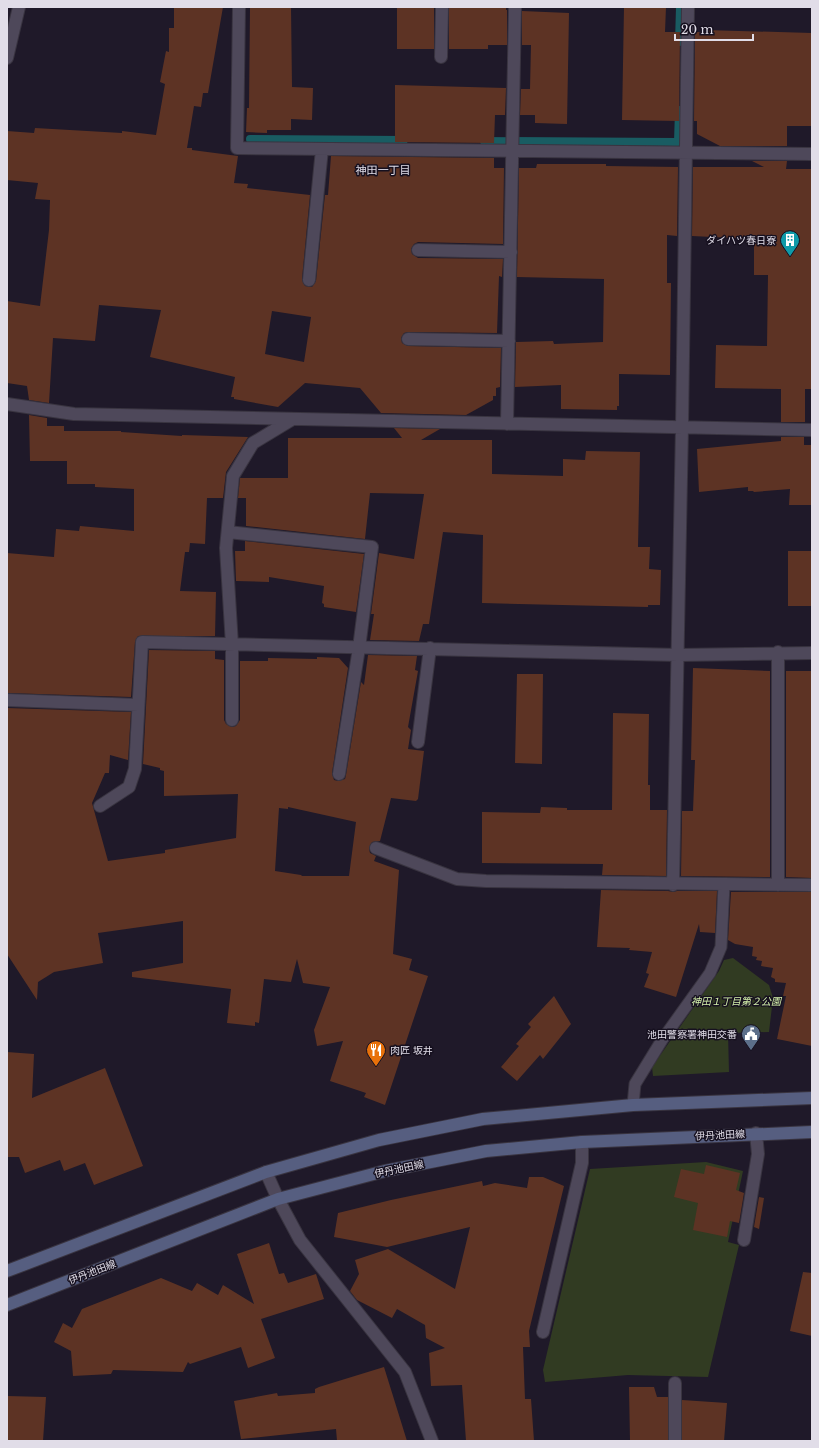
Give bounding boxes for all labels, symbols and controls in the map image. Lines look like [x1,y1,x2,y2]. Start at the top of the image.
scale bar [675,16,753,42]
text: 20 m [681,22,713,37]
district label: 神田一丁目 [356,163,411,177]
building icon: ダイハツ春日寮 [779,229,801,257]
place label: ダイハツ春日寮 [706,234,776,247]
park label: 神田１丁目第２公園 [691,995,783,1008]
public building icon: 池田警察署神田交番 [740,1023,762,1051]
place label: 池田警察署神田交番 [647,1028,737,1041]
restaurant icon: 肉匠 坂井 [365,1039,387,1067]
place label: 肉匠 坂井 [390,1044,433,1057]
street label: 伊丹池田線 [695,1127,745,1143]
street label: 伊丹池田線 [373,1157,425,1181]
street label: 伊丹池田線 [66,1257,118,1287]

